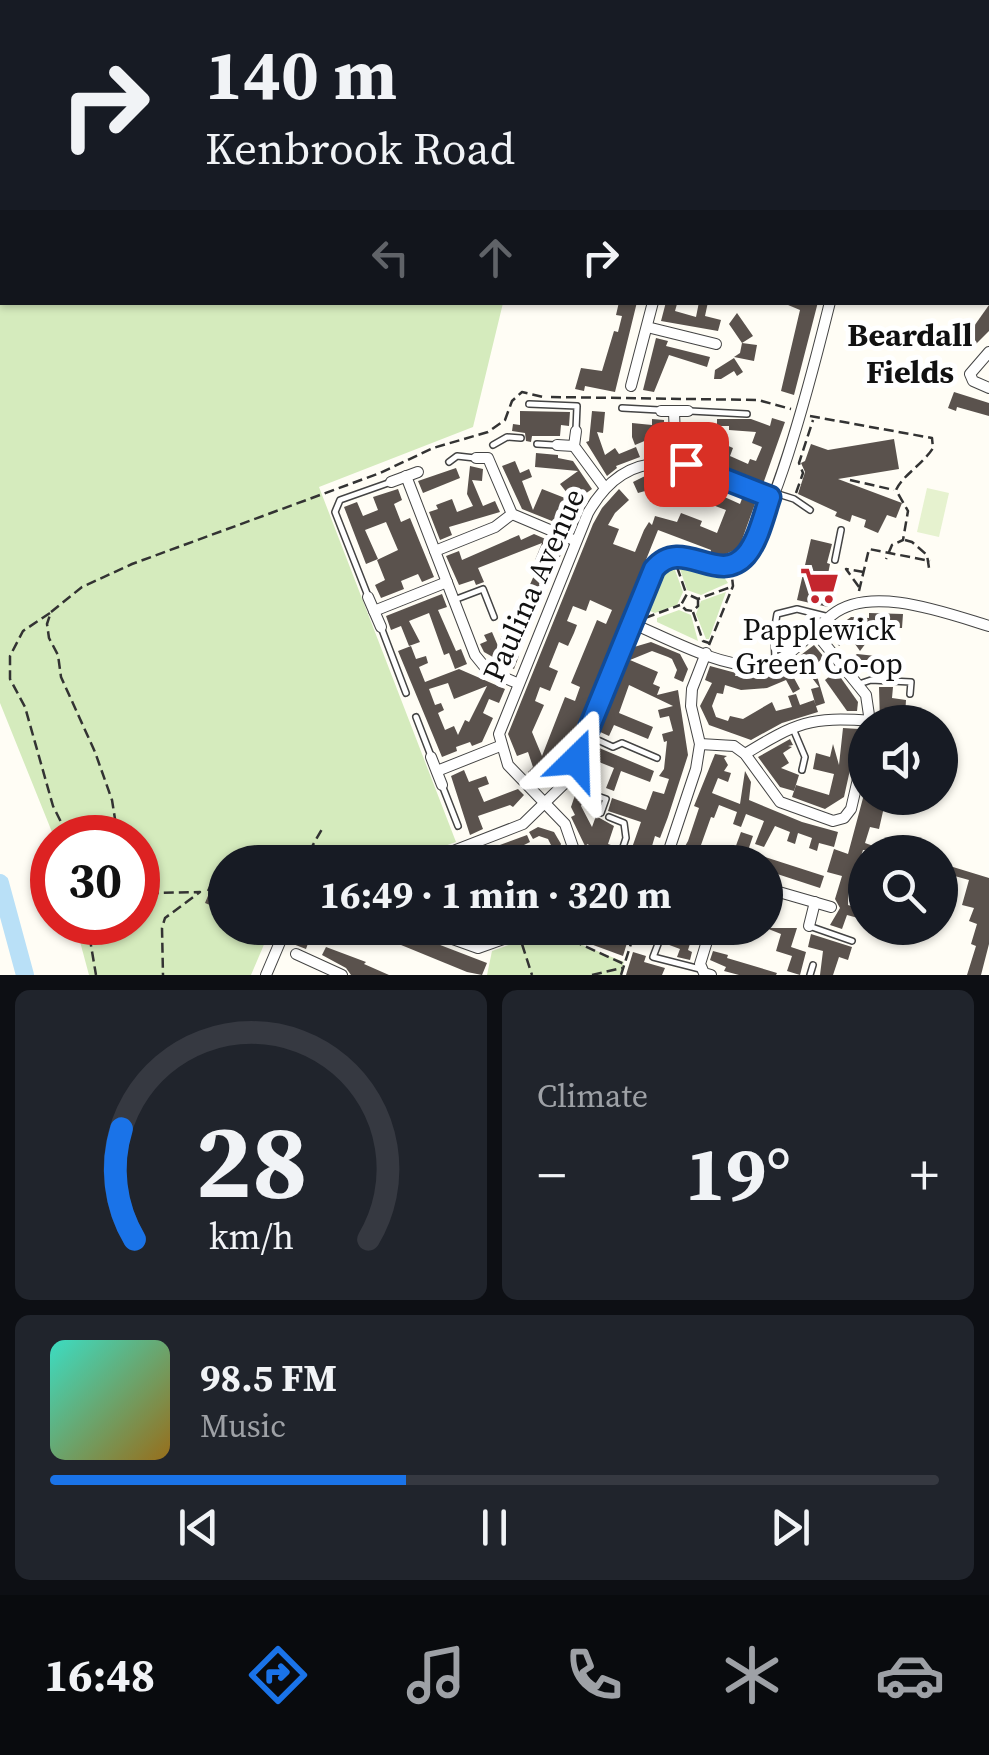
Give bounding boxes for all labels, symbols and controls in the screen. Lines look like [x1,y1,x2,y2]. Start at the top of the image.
text: 140 m [205,26,397,122]
icon: right [40,40,170,170]
text: Kenbrook Road [205,117,515,179]
icon: left [363,230,418,285]
icon: ahead [468,230,523,285]
icon: right [573,230,628,285]
district label: Beardall Fields [847,313,973,394]
pin [644,422,729,507]
icon: arrive [659,437,714,492]
street label: Paulina Avenue [473,482,594,688]
supermarket icon: Papplewick Green Co-op [798,565,840,607]
place label: Papplewick Green Co-op [735,609,903,684]
map controls [848,705,958,945]
button: sound [848,705,958,815]
position arrow [524,708,628,812]
speed limit sign: 30 [30,815,160,945]
button: search [848,835,958,945]
text: 16:49 · 1 min · 320 m [319,869,672,921]
text: Climate [537,1074,648,1118]
text: 28 [195,1089,307,1232]
text: 19° [685,1122,791,1225]
text: − [537,1137,566,1212]
text: + [910,1137,939,1212]
text: km/h [208,1212,294,1261]
text: 98.5 FM [200,1352,337,1404]
text: Music [200,1404,286,1448]
icon: previous [171,1500,226,1555]
icon: pause [467,1500,522,1555]
icon: next [763,1500,818,1555]
icon: directions [243,1640,313,1710]
icon: music [401,1640,471,1710]
icon: phone [559,1640,629,1710]
icon: climate [717,1640,787,1710]
icon: car [875,1640,945,1710]
text: 16:48 [44,1644,155,1706]

